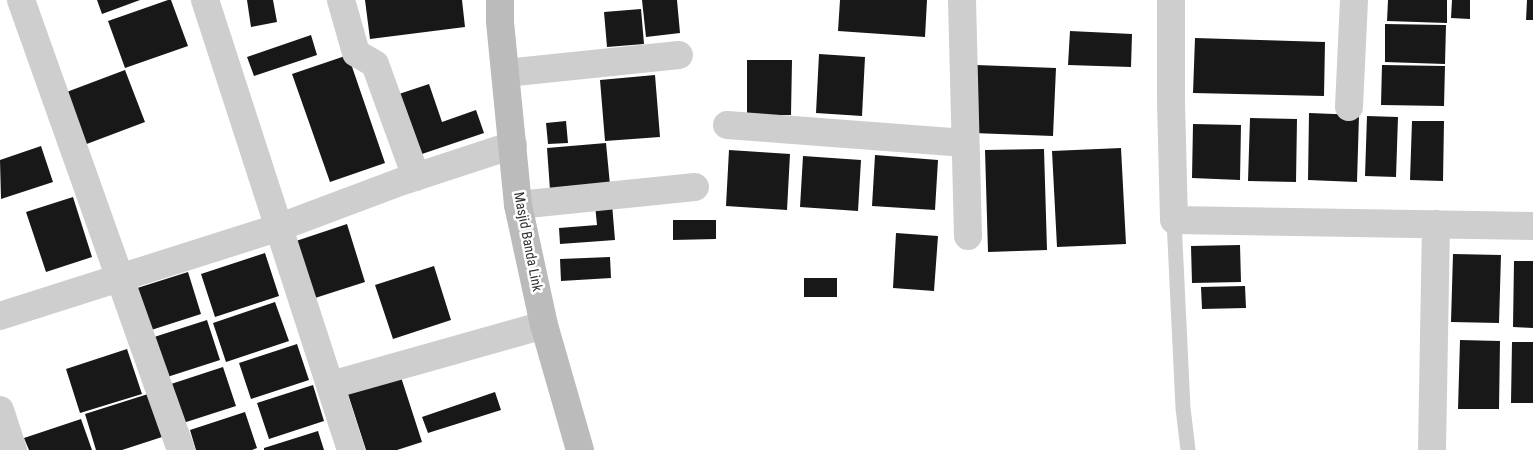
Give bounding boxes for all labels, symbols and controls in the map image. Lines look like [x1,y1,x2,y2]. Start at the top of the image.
street label: Masjid Banda Link [509,191,545,293]

